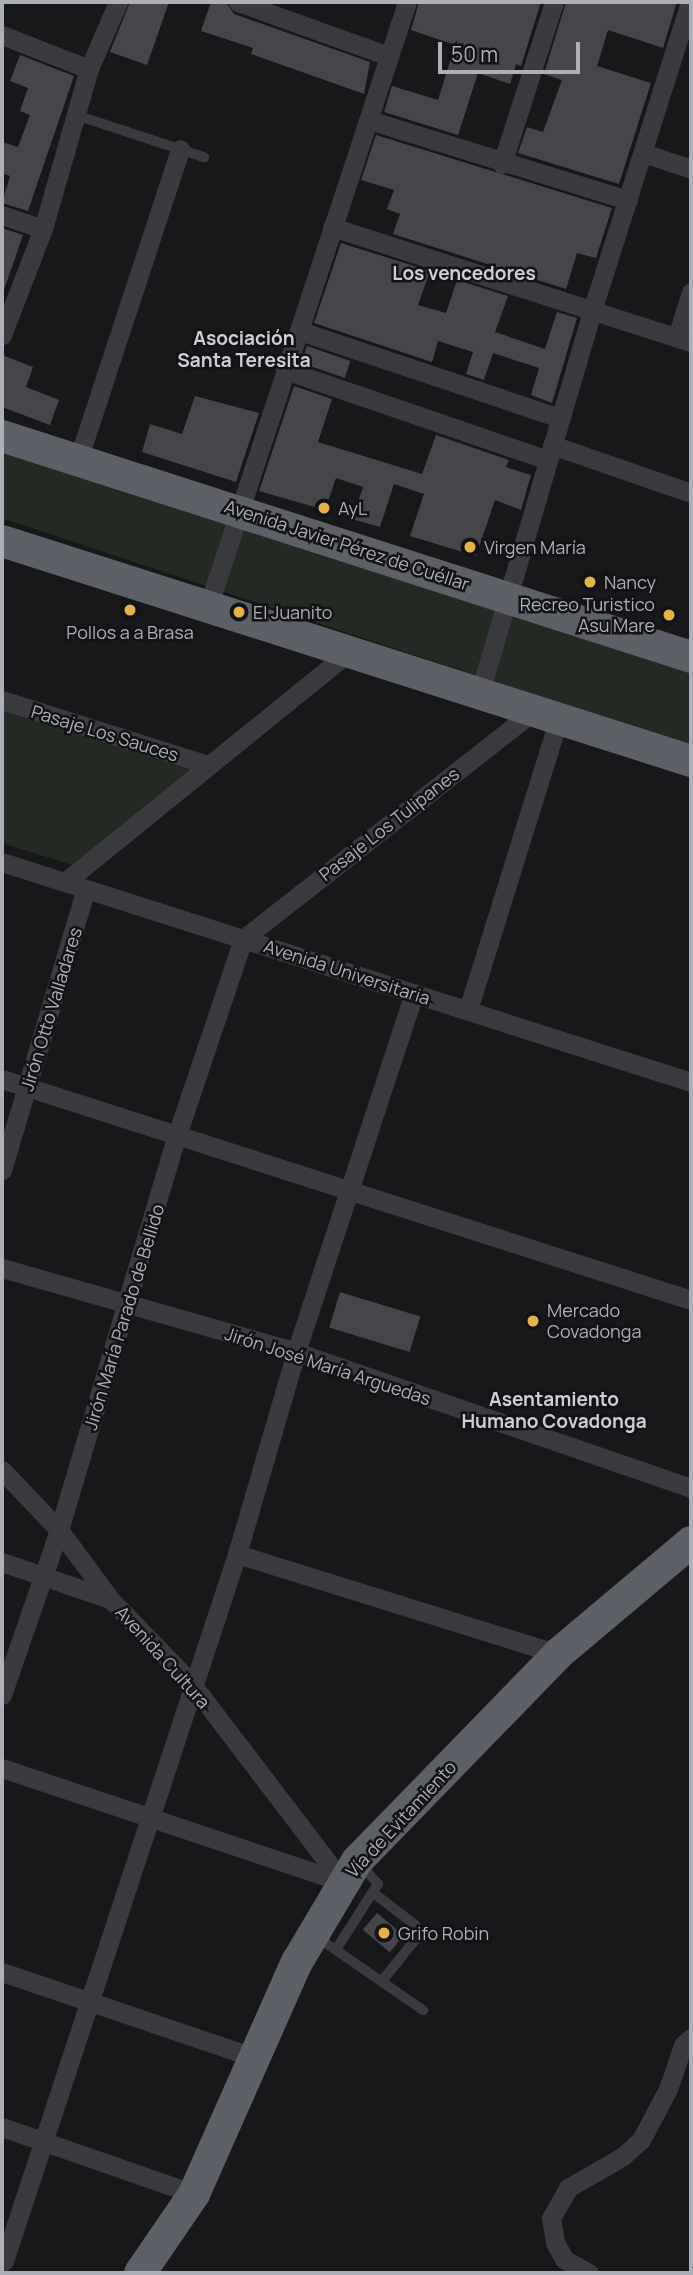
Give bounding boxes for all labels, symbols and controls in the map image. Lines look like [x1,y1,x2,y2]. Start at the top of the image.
scale bar [441,28,583,72]
text: 50 m [451,40,498,68]
district label: Los vencedores [392,263,536,285]
district label: Asociación Santa Teresita [177,328,311,372]
street label: Avenida Javier Pérez de Cuéllar [222,495,472,595]
place label: AyL [338,497,367,519]
marker: AyL [316,500,332,516]
place label: Virgen María [484,536,586,558]
marker: Virgen María [462,539,478,555]
place label: Nancy [604,571,656,593]
marker: Nancy [582,574,598,590]
place label: Recreo Turistico Asu Mare [520,594,655,636]
place label: El Juanito [253,601,332,623]
marker: Pollos a a Brasa [122,602,138,618]
marker: El Juanito [231,604,247,620]
marker: Recreo Turistico Asu Mare [661,607,677,623]
place label: Pollos a a Brasa [66,621,194,643]
street label: Pasaje Los Sauces [29,700,181,766]
street label: Pasaje Los Tulipanes [315,763,463,885]
street label: Jirón Otto Valladares [16,925,86,1093]
street label: Avenida Universitaria [261,935,433,1009]
street label: Jirón María Parado de Bellido [79,1201,169,1433]
place label: Mercado Covadonga [547,1300,641,1342]
marker: Mercado Covadonga [525,1313,541,1329]
street label: Jirón José María Arguedas [222,1322,434,1410]
district label: Asentamiento Humano Covadonga [461,1389,647,1433]
street label: Avenida Cultura [111,1601,215,1713]
street label: Vía de Evitamiento [341,1756,461,1882]
place label: Grifo Robin [398,1922,489,1944]
marker: Grifo Robin [376,1925,392,1941]

